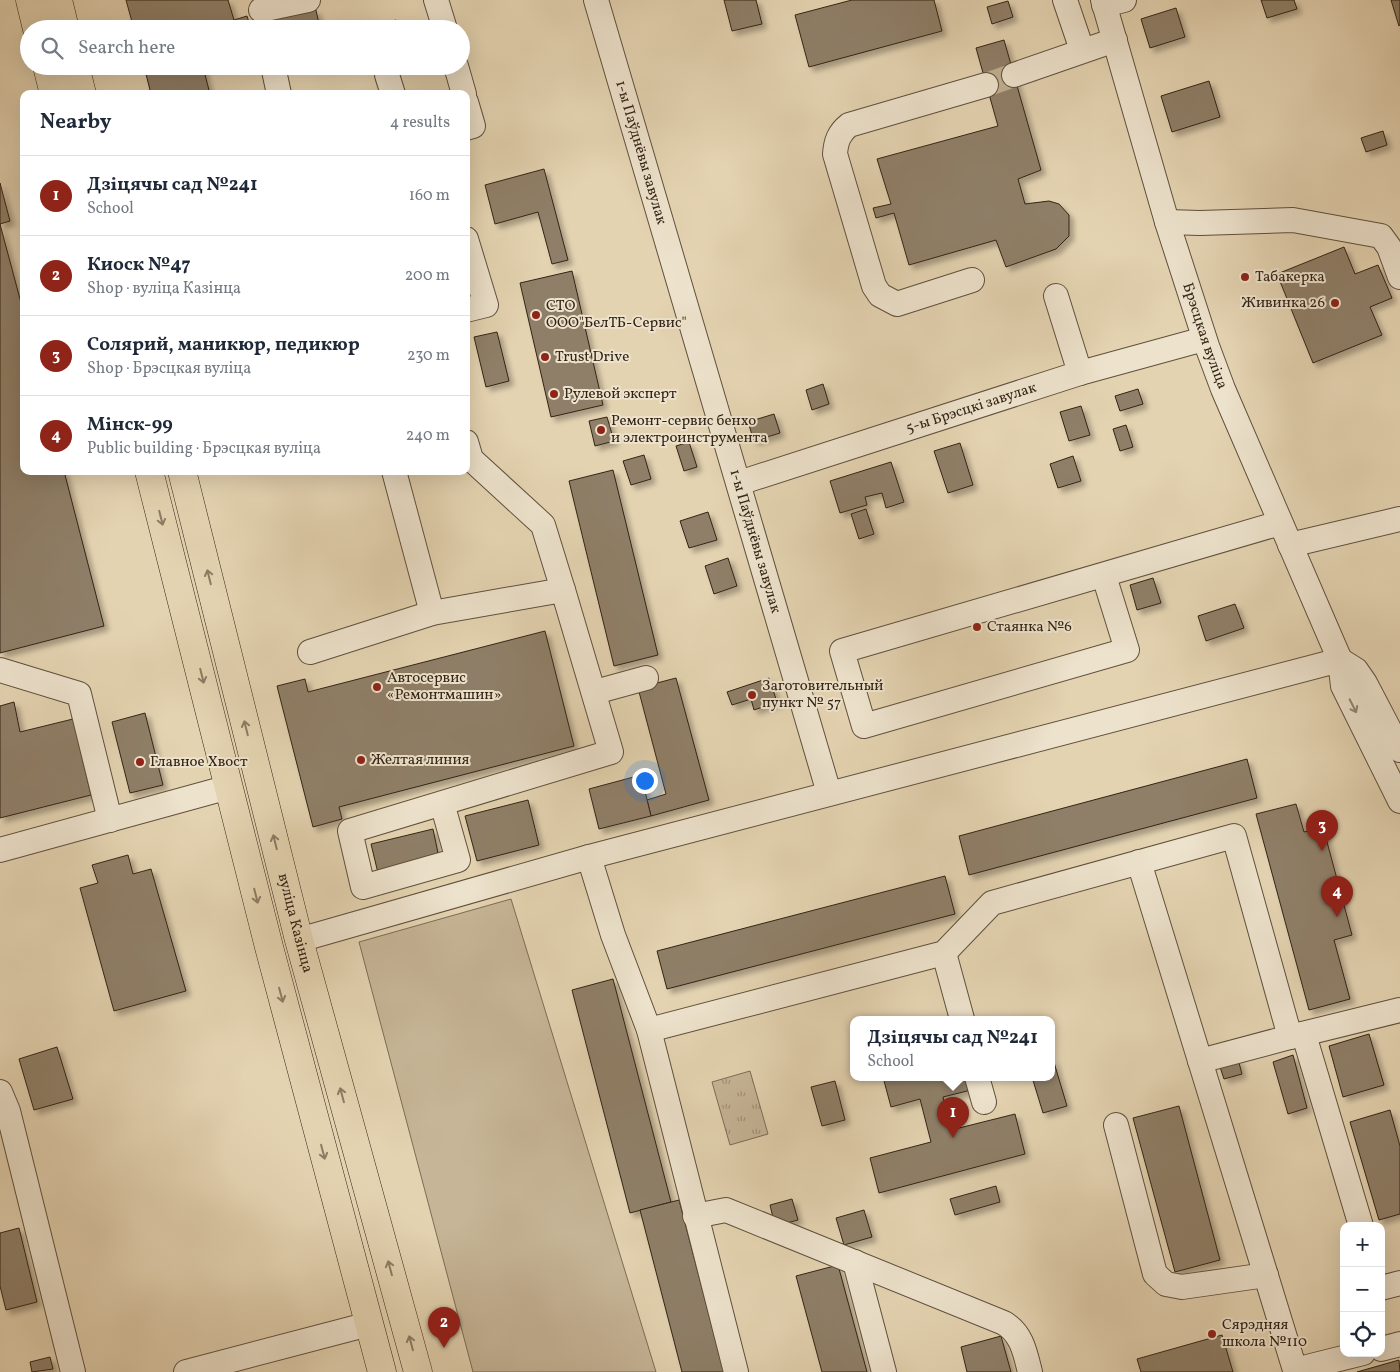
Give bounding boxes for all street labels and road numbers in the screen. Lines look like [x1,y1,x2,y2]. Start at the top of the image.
street label: 1-ы Паўднёвы завулак [610,78,672,227]
street label: Брэсцкая вуліца [1177,280,1233,392]
street label: 5-ы Брэсцкі завулак [903,377,1039,439]
street label: 1-ы Паўднёвы завулак [724,467,786,616]
street label: вуліца Казінца [272,871,318,975]

